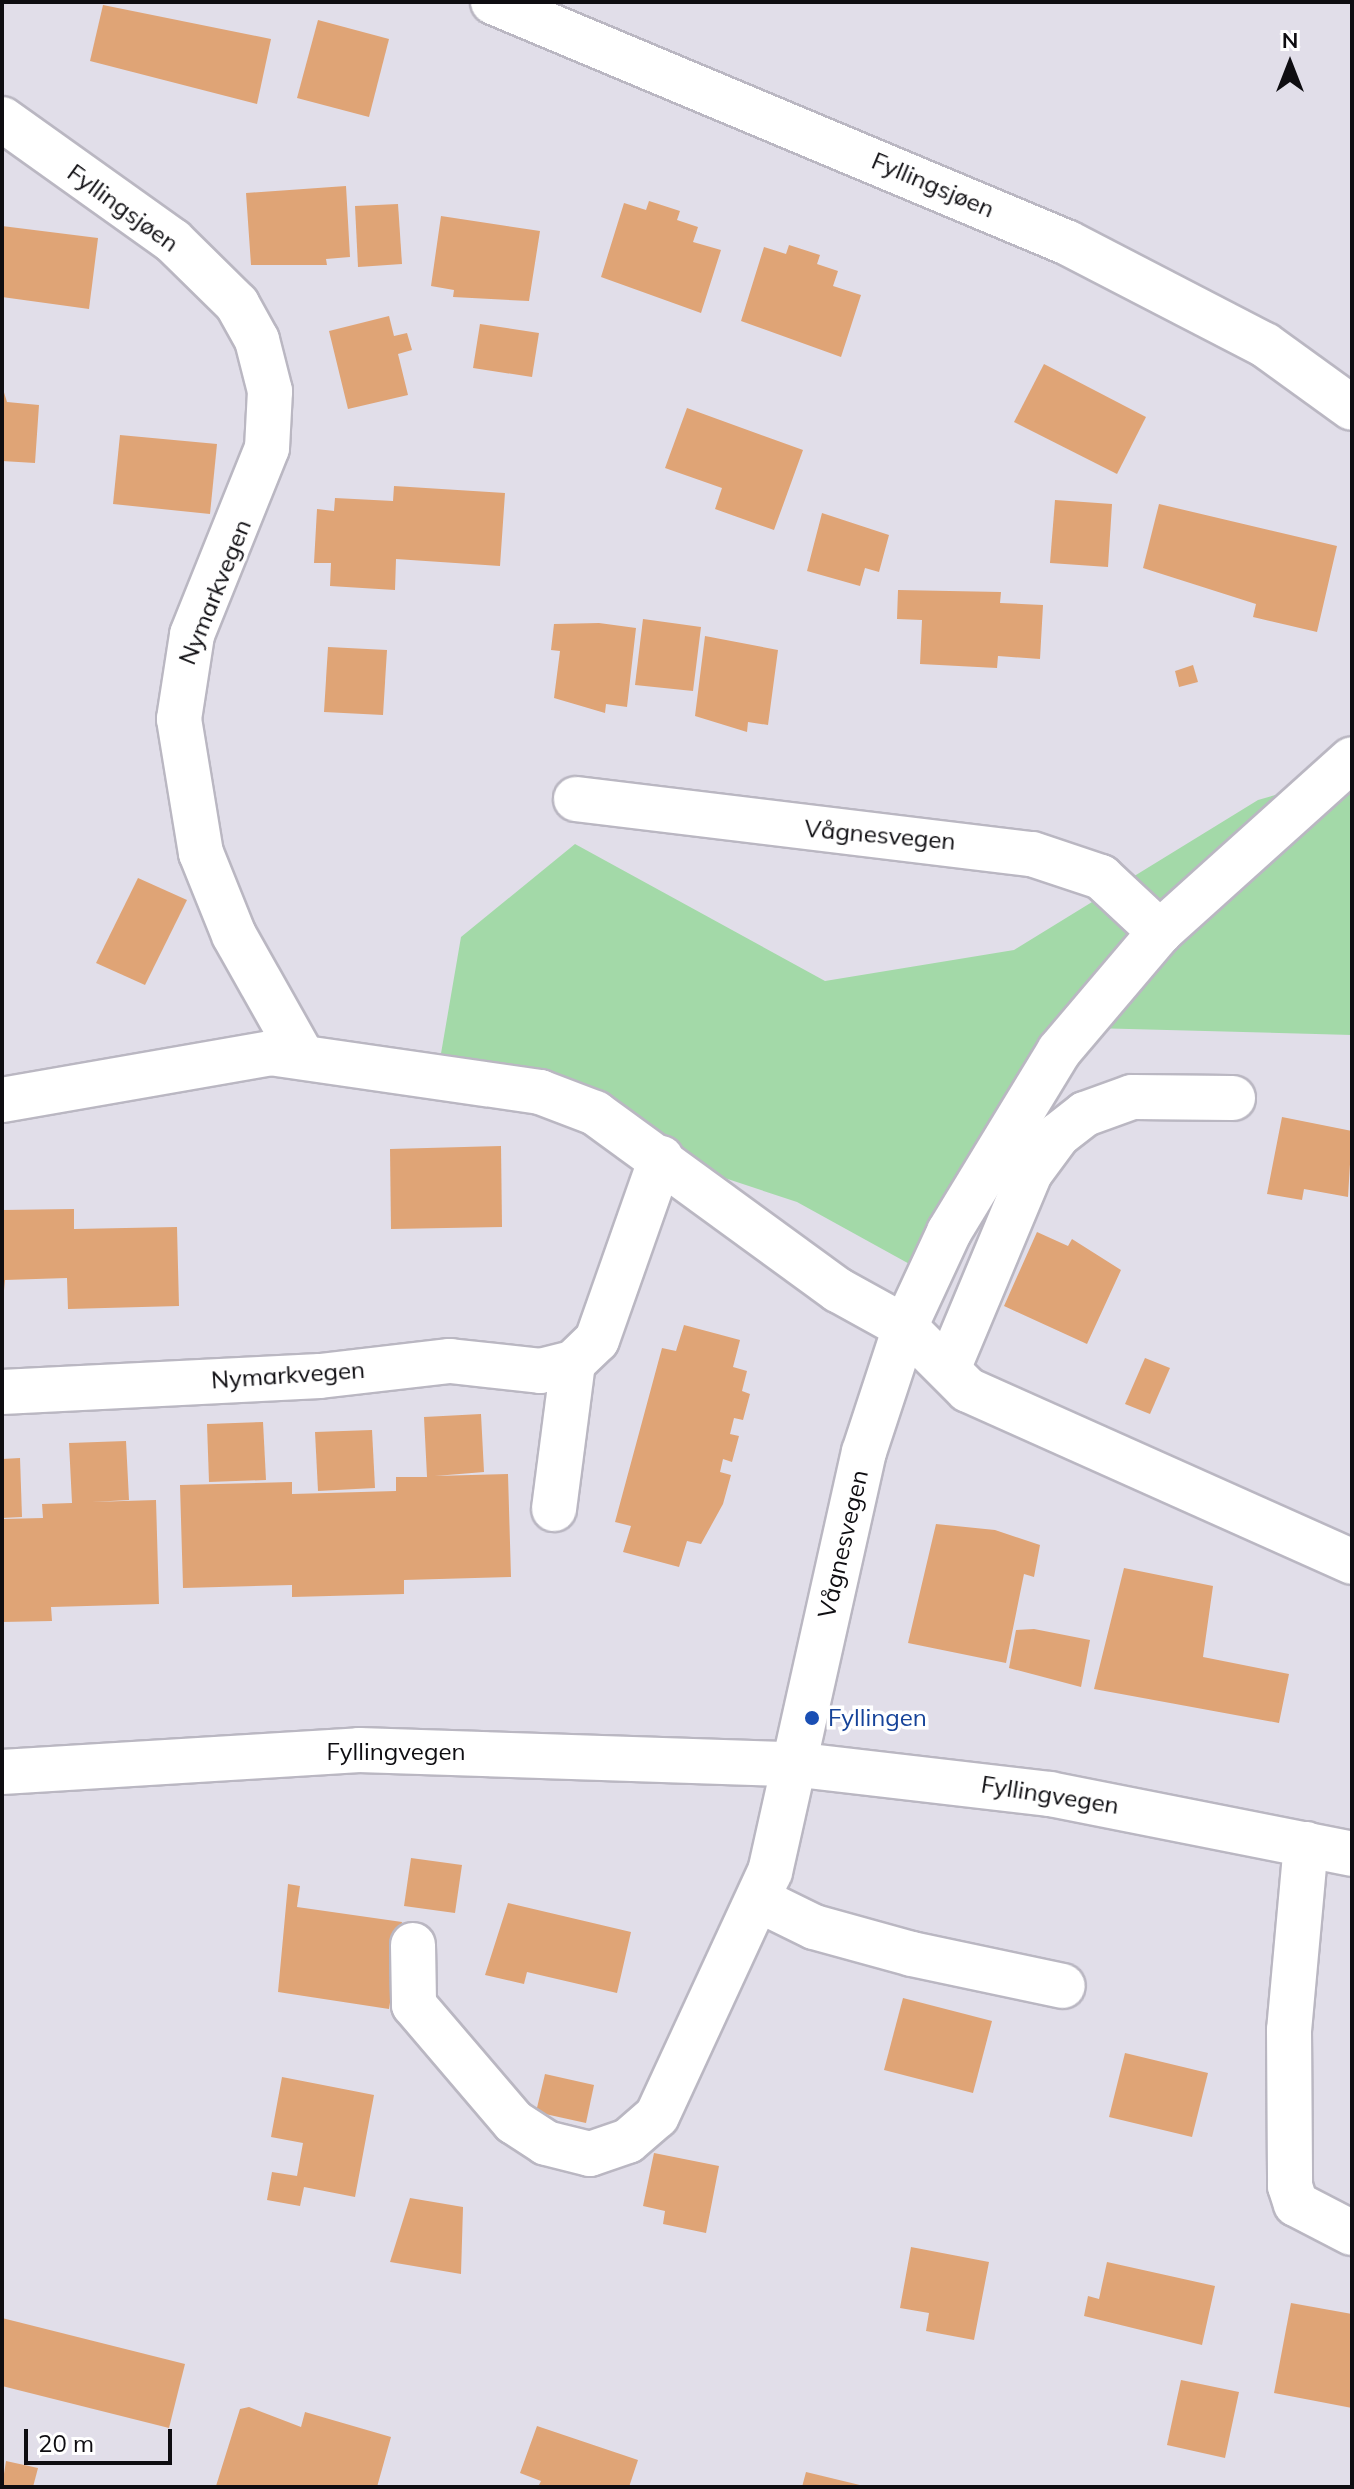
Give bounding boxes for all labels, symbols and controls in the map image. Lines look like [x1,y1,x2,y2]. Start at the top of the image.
north arrow [1250,24,1330,104]
text: N [1282,26,1298,54]
street label: Fyllingsjøen [867,146,999,224]
street label: Fyllingsjøen [62,158,184,258]
street label: Nymarkvegen [173,515,257,669]
street label: Vågnesvegen [803,814,957,856]
street label: Nymarkvegen [210,1355,366,1395]
street label: Vågnesvegen [812,1467,874,1621]
place label: Fyllingen [828,1704,927,1732]
marker: Fyllingen [803,1709,821,1727]
street label: Fyllingvegen [327,1738,465,1766]
street label: Fyllingvegen [979,1770,1121,1820]
scale bar [28,2413,176,2463]
text: 20 m [38,2428,94,2458]

